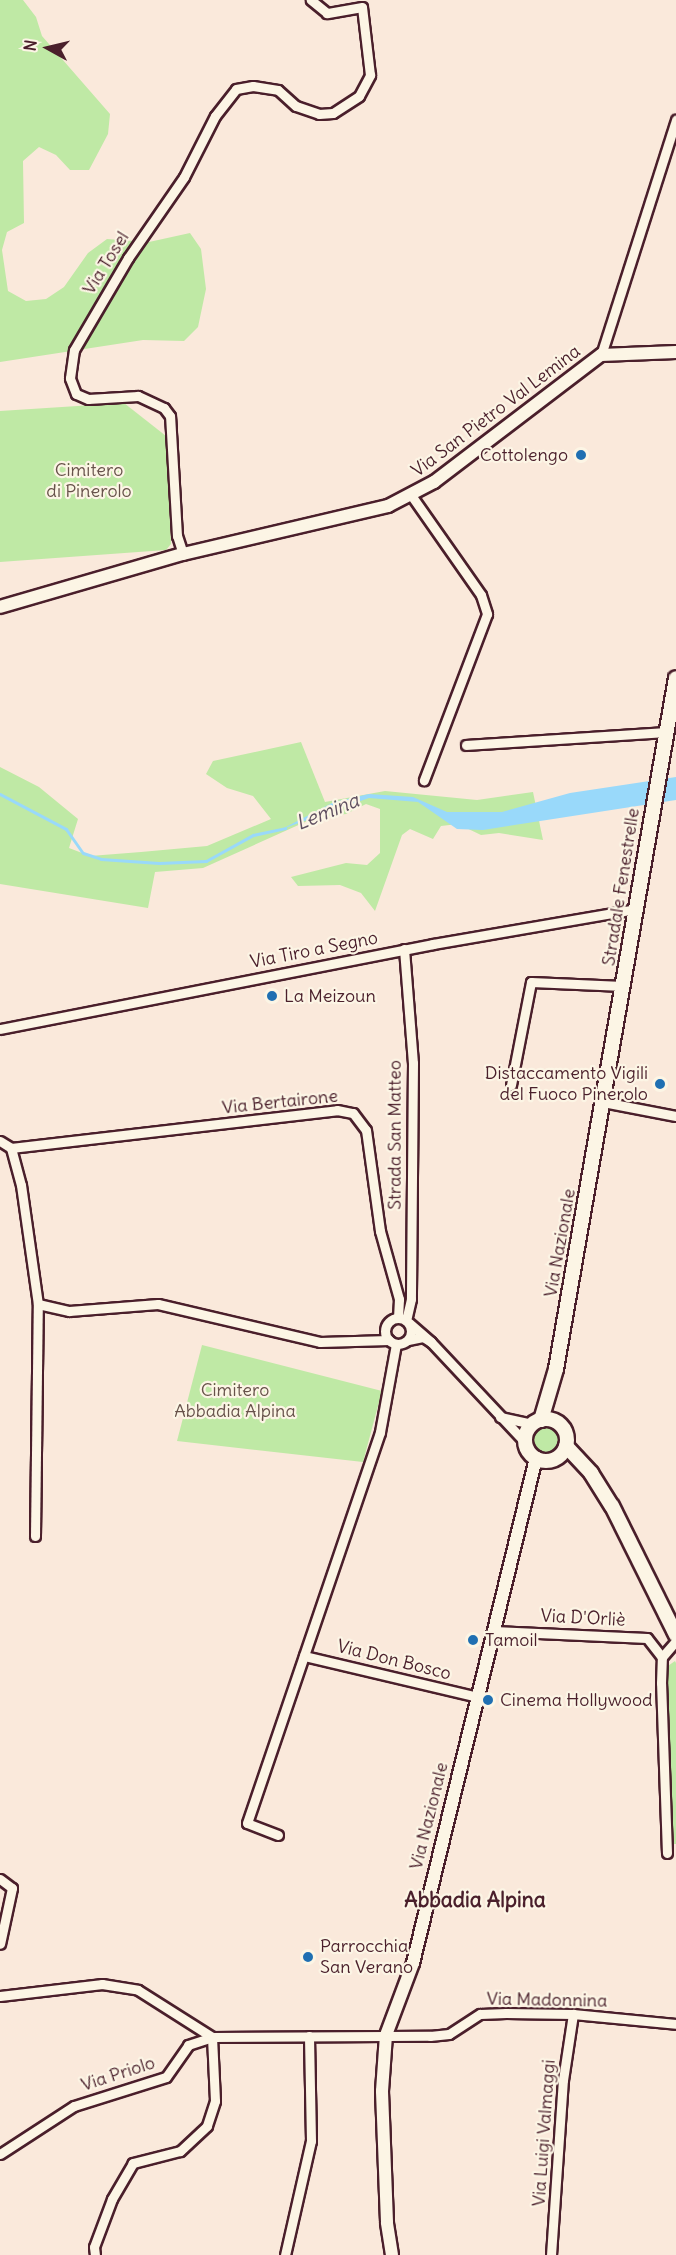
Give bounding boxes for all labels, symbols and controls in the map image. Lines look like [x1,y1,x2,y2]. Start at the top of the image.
north arrow [18,18,78,78]
text: N [20,39,41,52]
street label: Via Tosel [78,228,134,298]
street label: Via San Pietro Val Lemina [407,341,585,481]
place label: Cottolengo [480,444,568,466]
marker: Cottolengo [572,446,590,464]
park label: Cimitero di Pinerolo [46,460,132,502]
water label: Lemina [292,788,362,834]
street label: Stradale Fenestrelle [598,807,644,967]
street label: Via Tiro a Segno [248,927,380,973]
place label: La Meizoun [284,985,376,1007]
marker: La Meizoun [265,989,279,1003]
street label: Strada San Matteo [384,1060,406,1210]
place label: Distaccamento Vigili del Fuoco Pinerolo [485,1063,648,1106]
marker: Distaccamento Vigili del Fuoco Pinerolo [653,1077,667,1091]
street label: Via Bertairone [221,1085,339,1119]
street label: Via Nazionale [540,1187,580,1299]
park label: Cimitero Abbadia Alpina [174,1380,296,1422]
street label: Via D'Orliè [540,1605,626,1631]
place label: Tamoil [485,1629,537,1651]
marker: Tamoil [466,1633,480,1647]
street label: Via Don Bosco [335,1635,453,1685]
place label: Cinema Hollywood [500,1689,653,1711]
marker: Cinema Hollywood [481,1693,495,1707]
street label: Via Nazionale [405,1760,453,1872]
district label: Abbadia Alpina [404,1887,546,1913]
place label: Parrocchia San Verano [320,1936,413,1978]
marker: Parrocchia San Verano [301,1950,315,1964]
street label: Via Madonnina [486,1988,608,2012]
street label: Via Priolo [78,2052,158,2096]
street label: Via Luigi Valmaggi [528,2059,560,2207]

